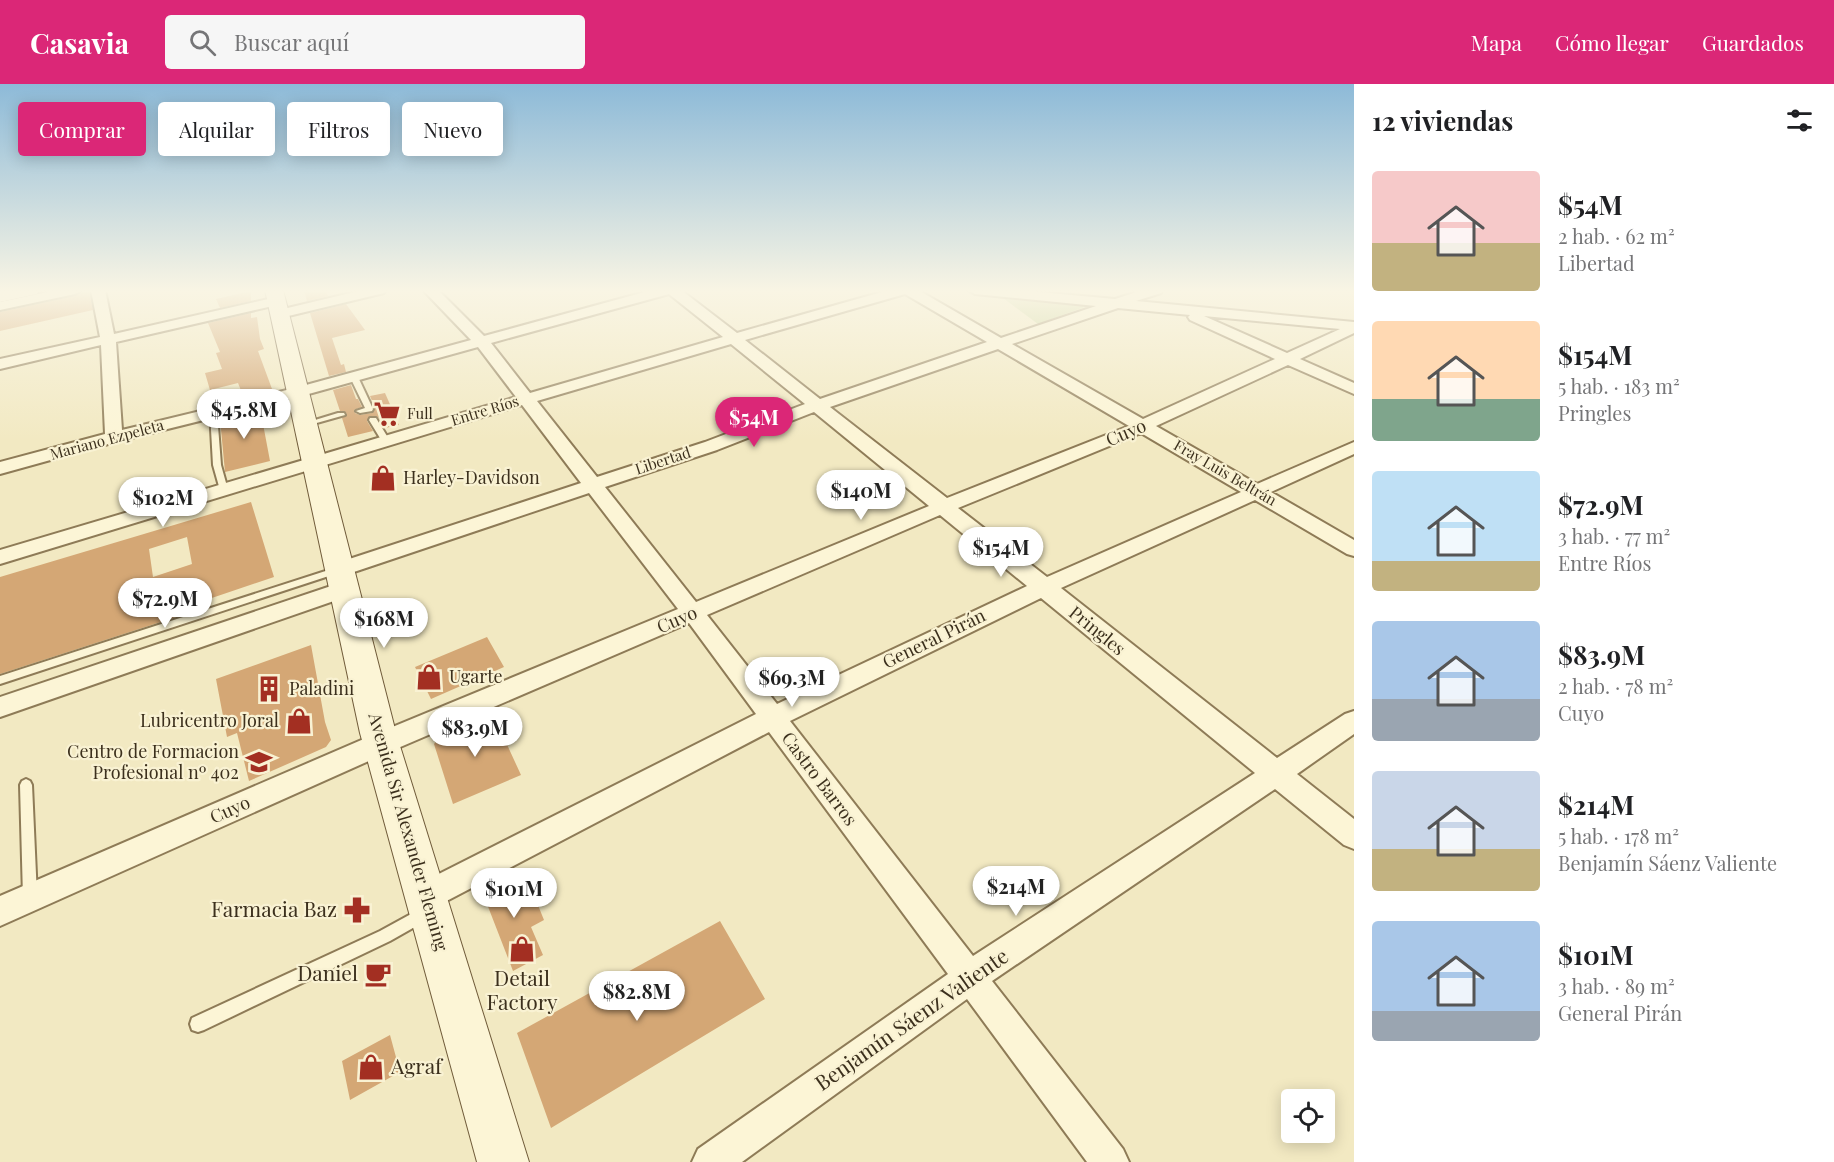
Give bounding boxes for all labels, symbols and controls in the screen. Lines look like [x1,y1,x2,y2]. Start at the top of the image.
search box [165,15,585,69]
text: Casavia [30,24,129,61]
icon: search [186,26,219,59]
text: Buscar aquí [234,27,349,57]
text: Mapa [1471,28,1522,56]
text: Cómo llegar [1555,28,1669,56]
text: Guardados [1702,28,1804,56]
chip: Comprar [18,102,146,156]
chip: Alquilar [158,102,275,156]
chip: Filtros [287,102,390,156]
chip: Nuevo [402,102,503,156]
text: 12 viviendas [1372,103,1513,138]
icon: filters [1783,104,1816,137]
text: $54M [1558,187,1623,222]
icon: home [1420,195,1492,267]
text: 2 hab. · 62 m² [1558,222,1675,249]
text: Libertad [1558,249,1635,276]
text: $154M [1558,337,1632,372]
icon: home [1420,345,1492,417]
text: 5 hab. · 183 m² [1558,372,1680,399]
pin: $45.8M [195,389,293,440]
street label: Entre Ríos [448,390,521,430]
text: $45.8M [211,395,277,422]
pin: $54M [718,397,790,448]
supermarket icon: Full [372,399,402,429]
text: Pringles [1558,399,1631,426]
place label: Full [407,403,433,423]
text: $54M [729,403,779,430]
street label: Cuyo [1102,413,1150,451]
street label: Mariano Ezpeleta [48,414,166,464]
street label: Fray Luis Beltrán [1170,435,1281,510]
street label: Libertad [632,442,693,478]
shop icon: Harley-Davidson [368,463,398,493]
place label: Harley-Davidson [403,465,540,489]
pin: $140M [819,470,903,521]
text: $140M [830,476,892,503]
pin: $102M [121,477,205,528]
text: $102M [132,483,194,510]
text: $72.9M [1558,487,1644,522]
icon: home [1420,495,1492,567]
text: 3 hab. · 77 m² [1558,522,1670,549]
pin: $154M [959,527,1043,578]
text: $154M [972,533,1030,560]
text: Entre Ríos [1558,549,1652,576]
pin: $72.9M [116,578,214,629]
text: $72.9M [132,584,198,611]
pin: $168M [342,598,426,649]
street label: Cuyo [653,600,701,638]
street label: Pringles [1064,600,1131,660]
street label: General Pirán [878,603,989,673]
text: $168M [354,604,414,631]
text: $83.9M [1558,637,1645,672]
icon: home [1420,645,1492,717]
pin: $69.3M [743,657,841,708]
shop icon: Ugarte [414,662,444,692]
text: $69.3M [759,663,825,690]
place label: Ugarte [449,664,503,688]
text: 2 hab. · 78 m² [1558,672,1673,699]
building icon: Paladini [254,674,284,704]
place label: Paladini [289,676,354,700]
text: Cuyo [1558,699,1604,726]
shop icon: Lubricentro Joral [284,706,314,736]
pin: $83.9M [426,707,524,758]
place label: Lubricentro Joral [140,708,279,732]
street label: Avenida Sir Alexander Fleming [363,709,455,954]
text: $83.9M [441,713,509,740]
street label: Castro Barros [777,727,863,830]
place label: Centro de Formacion Profesional nº 402 [67,739,239,784]
school or university icon: Centro de Formacion Profesional nº 402 [244,747,274,777]
text: $214M [1558,787,1634,822]
street label: Cuyo [206,790,254,829]
icon: home [1420,795,1492,867]
text: 5 hab. · 178 m² [1558,822,1679,849]
text: Benjamín Sáenz Valiente [1558,849,1777,876]
pin: $214M [974,866,1058,917]
pin: $101M [472,868,556,919]
text: $214M [987,872,1045,899]
text: $101M [485,874,543,901]
place label: Farmacia Baz [211,894,337,922]
pharmacy icon: Farmacia Baz [342,895,372,925]
shop icon: Detail Factory [507,934,537,964]
text: $101M [1558,937,1634,972]
street label: Benjamín Sáenz Valiente [809,941,1013,1096]
icon: home [1420,945,1492,1017]
place label: Daniel [297,958,358,986]
cafe icon: Daniel [363,959,393,989]
place label: Detail Factory [486,963,558,1015]
pin: $82.8M [588,971,686,1022]
text: 3 hab. · 89 m² [1558,972,1675,999]
text: $82.8M [603,977,671,1004]
text: General Pirán [1558,999,1682,1026]
place label: Agraf [390,1051,444,1079]
shop icon: Agraf [356,1052,386,1082]
map controls [1281,1089,1335,1143]
button: locate [1281,1089,1335,1143]

